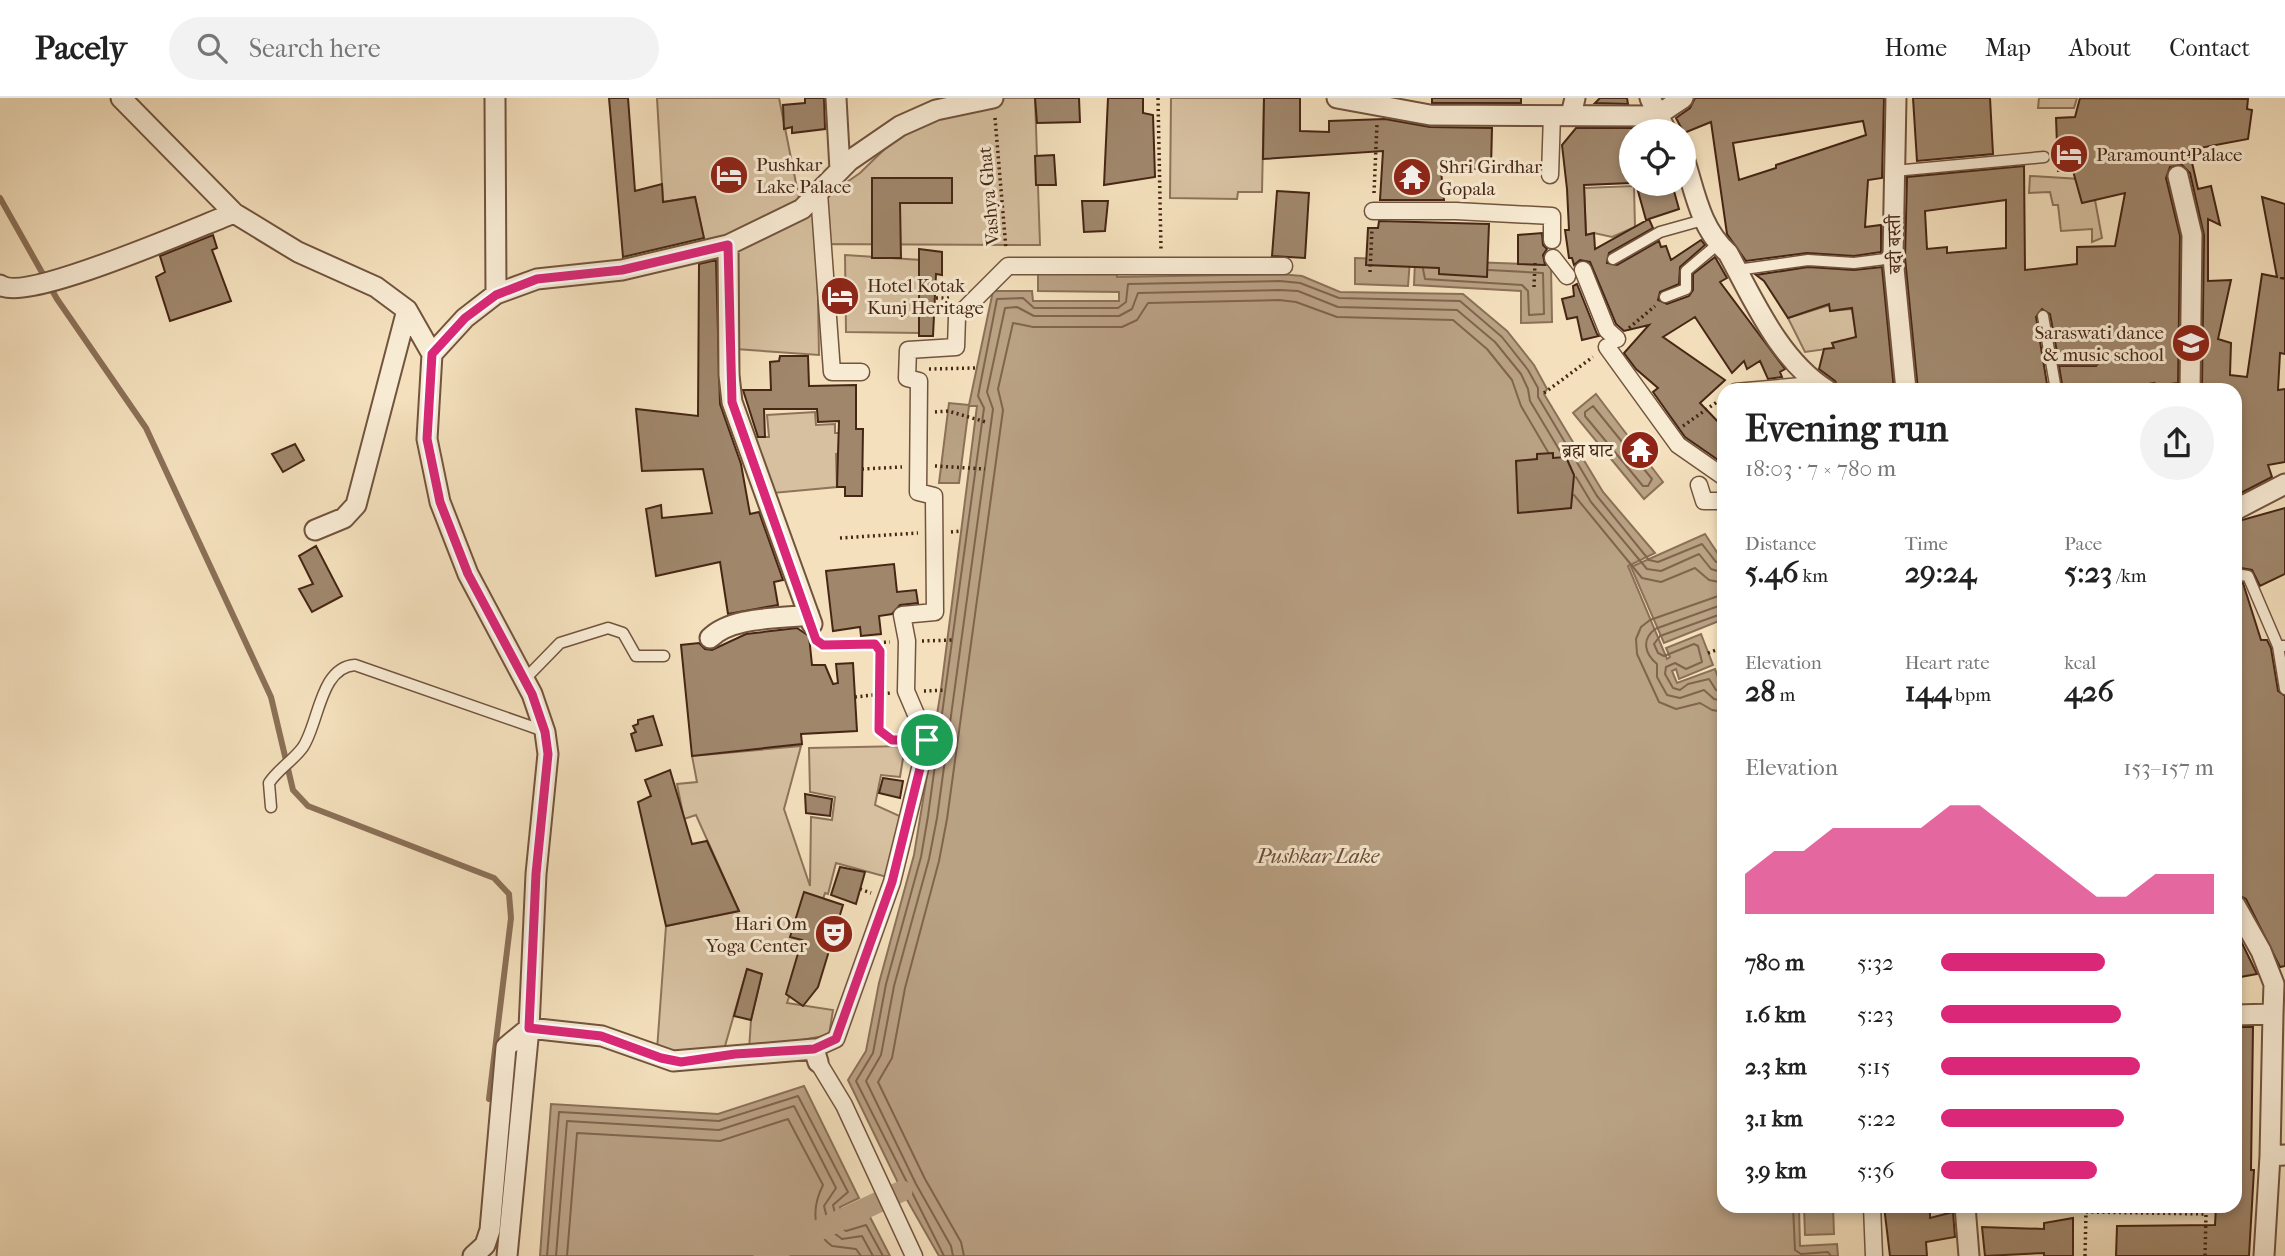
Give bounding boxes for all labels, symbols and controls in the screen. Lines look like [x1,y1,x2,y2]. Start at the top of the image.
search box [169,17,659,80]
text: Pacely [35,29,127,68]
icon: search [193,29,231,67]
text: Search here [249,33,381,64]
text: Home [1885,34,1947,62]
text: Map [1985,34,2031,62]
text: About [2069,34,2131,62]
text: Contact [2169,34,2250,62]
map controls [1619,119,1696,196]
button: locate [1619,119,1696,196]
hotel icon: Paramount Palace [2048,133,2090,175]
place label: Paramount Palace [2096,144,2243,166]
street label: Vashya Ghat [974,145,1004,247]
hotel icon: Pushkar Lake Palace [708,154,750,196]
place label: Pushkar Lake Palace [756,154,851,198]
temple icon: Shri Girdhar Gopala [1391,156,1433,198]
place label: Shri Girdhar Gopala [1439,156,1543,200]
street label: बदी बस्ती [1883,213,1907,275]
hotel icon: Hotel Kotak Kunj Heritage [819,275,861,317]
place label: Hotel Kotak Kunj Heritage [867,275,984,319]
place label: Saraswati dance & music school [2035,322,2164,366]
school or university icon: Saraswati dance & music school [2170,322,2212,364]
text: Evening run [1745,406,1948,451]
button: share [2140,406,2214,480]
temple icon: ब्रह्म घाट [1619,429,1661,471]
place label: ब्रह्म घाट [1561,440,1614,462]
text: 18:03 · 7 × 780 m [1745,455,1896,482]
text: Distance [1745,533,1816,555]
text: Time [1905,533,1948,555]
text: Pace [2064,533,2102,555]
text: 5.46 [1745,555,1798,590]
text: 29:24 [1905,555,1976,590]
text: 5:23 [2064,555,2112,590]
text: km [1798,565,1828,587]
text: /km [2112,565,2147,587]
text: Elevation [1745,652,1822,674]
text: Heart rate [1905,652,1990,674]
text: kcal [2064,652,2096,674]
text: 28 [1745,674,1776,709]
text: 144 [1905,674,1951,709]
text: 426 [2064,674,2114,709]
text: m [1776,684,1795,706]
text: bpm [1951,684,1991,706]
pin [897,710,957,770]
icon: arrive [908,721,946,759]
text: Elevation [1745,754,1838,781]
text: 153–157 m [2123,754,2214,781]
water label: Pushkar Lake [1256,844,1380,868]
place label: Hari Om Yoga Center [705,913,808,957]
theatre icon: Hari Om Yoga Center [813,913,855,955]
text: 780 m [1745,949,1804,976]
text: 5:32 [1857,949,1894,976]
text: 1.6 km [1745,1001,1806,1028]
text: 5:23 [1857,1001,1894,1028]
text: 2.3 km [1745,1053,1807,1080]
text: 5:15 [1857,1053,1891,1080]
text: 3.1 km [1745,1105,1803,1132]
text: 5:22 [1857,1105,1896,1132]
text: 3.9 km [1745,1157,1807,1184]
text: 5:36 [1857,1157,1894,1184]

